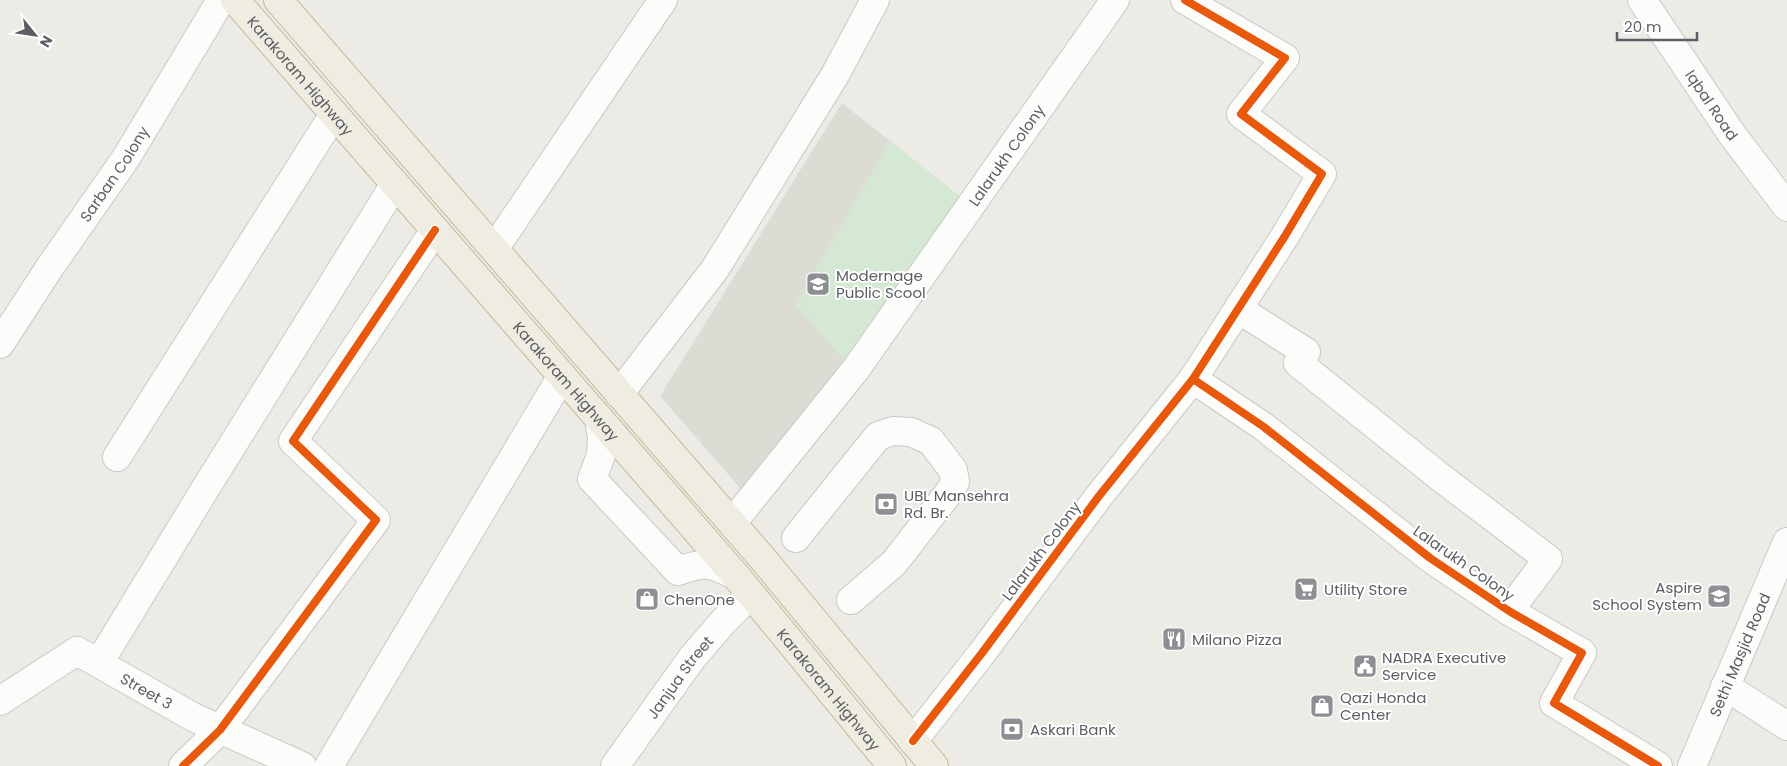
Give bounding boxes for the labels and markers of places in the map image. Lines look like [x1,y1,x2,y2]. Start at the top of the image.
place label: Modernage Public Scool [836,265,926,303]
school or university icon: Modernage Public Scool [805,271,831,297]
place label: UBL Mansehra Rd. Br. [904,485,1009,523]
bank icon: UBL Mansehra Rd. Br. [873,491,899,517]
supermarket icon: Utility Store [1293,576,1319,602]
place label: Aspire School System [1592,577,1702,615]
place label: Utility Store [1324,579,1407,600]
school or university icon: Aspire School System [1706,583,1732,609]
shop icon: ChenOne [634,586,660,612]
place label: ChenOne [664,589,735,610]
restaurant icon: Milano Pizza [1161,626,1187,652]
place label: Milano Pizza [1192,629,1282,650]
place label: NADRA Executive Service [1382,647,1506,685]
public building icon: NADRA Executive Service [1352,653,1378,679]
place label: Qazi Honda Center [1340,687,1426,725]
shop icon: Qazi Honda Center [1309,693,1335,719]
bank icon: Askari Bank [999,716,1025,742]
place label: Askari Bank [1030,719,1116,740]

